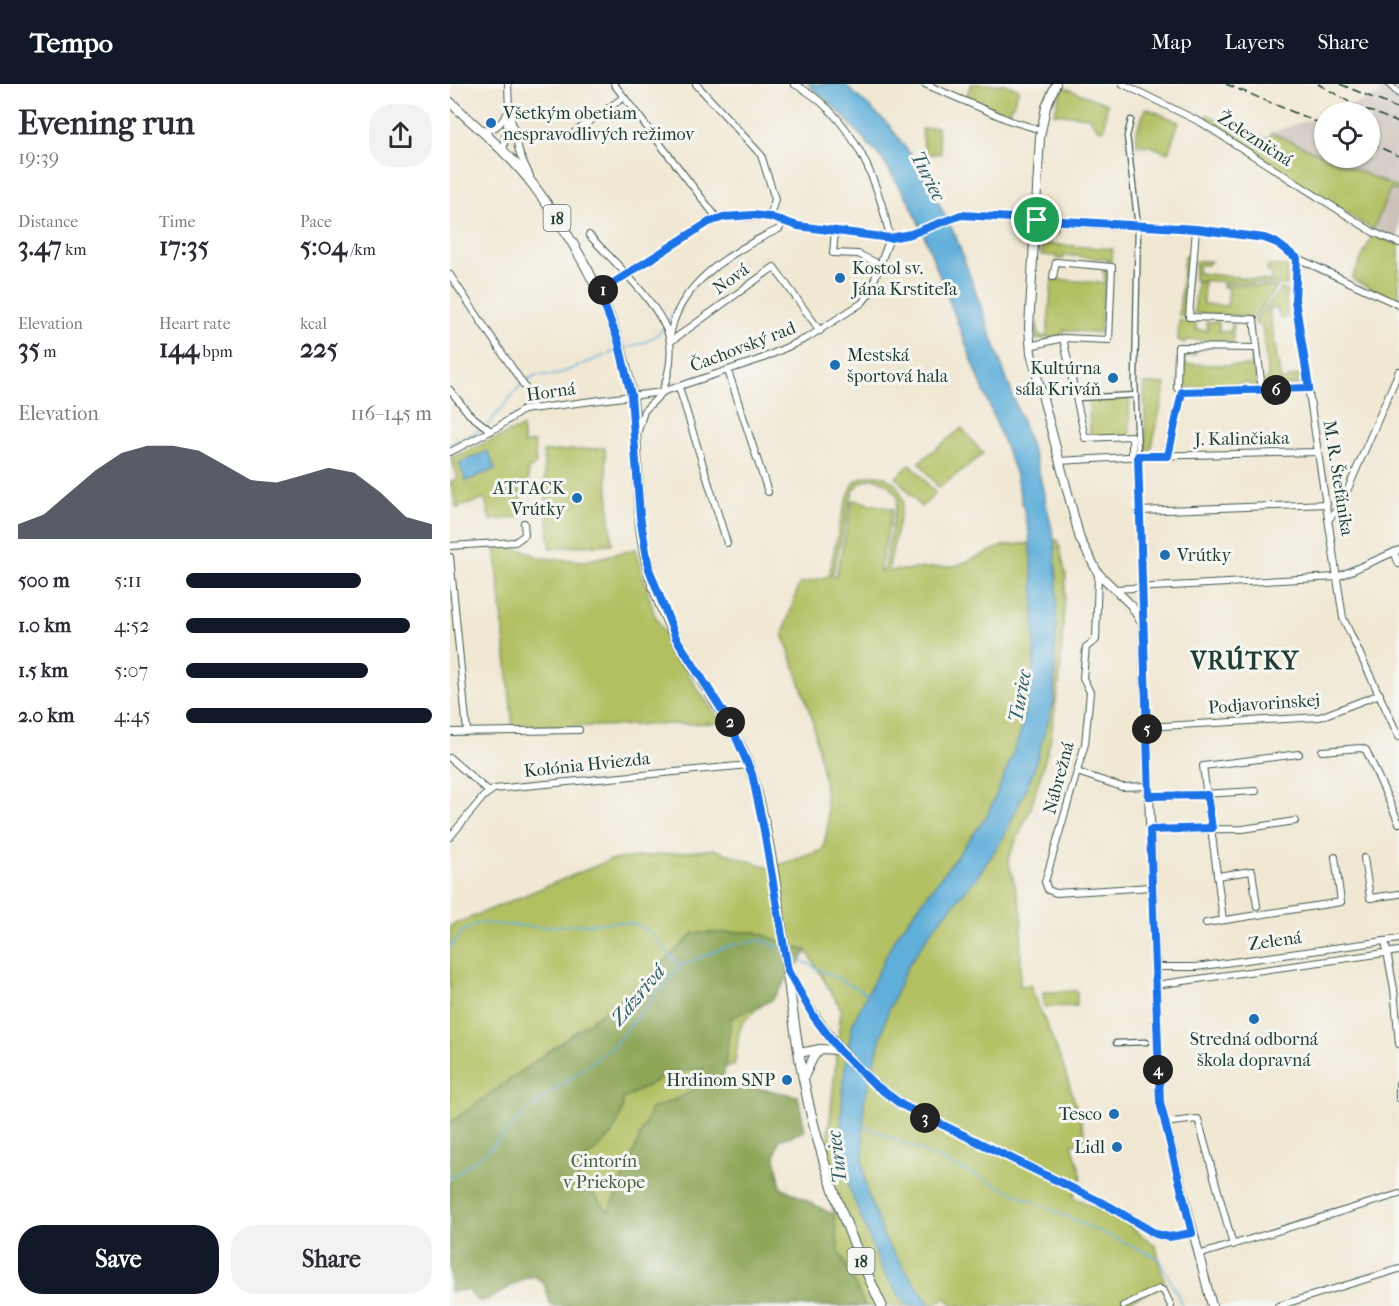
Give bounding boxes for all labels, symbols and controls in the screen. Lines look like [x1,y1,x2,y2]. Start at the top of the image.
text: Tempo [30,26,113,59]
text: Map [1151,30,1192,54]
text: Layers [1225,30,1284,54]
text: Share [1317,30,1369,54]
map controls [1314,102,1380,168]
button: locate [1314,102,1380,168]
place label: Všetkým obetiam nespravodlivých režimov [502,103,695,145]
text: Evening run [18,104,195,143]
button: share [369,104,432,167]
street label: Železničná [1214,105,1298,171]
marker: Všetkým obetiam nespravodlivých režimov [484,116,498,130]
text: 19:39 [18,146,59,169]
water label: Turiec [906,147,951,205]
pin [1011,194,1062,245]
icon: arrive [1020,203,1053,236]
road number: 18 [544,205,570,231]
text: Distance [18,212,78,231]
text: Time [159,212,195,231]
text: Pace [300,212,332,231]
text: 3.47 [18,231,61,262]
text: 17:35 [159,231,209,262]
text: 5:04 [300,231,347,262]
text: km [61,240,86,259]
text: /km [347,240,376,259]
place label: Kostol sv. Jána Krstiteľa [850,258,958,300]
street label: Nová [709,259,754,299]
marker: Kostol sv. Jána Krstiteľa [833,271,847,285]
pin: 1 [588,275,618,305]
text: 1 [600,280,606,299]
text: Elevation [18,314,83,333]
text: Heart rate [159,314,231,333]
text: kcal [300,314,327,333]
street label: Čachovský rad [687,315,799,377]
text: 35 [18,333,40,364]
text: 144 [159,333,199,364]
text: 225 [300,333,338,364]
text: m [40,342,57,361]
text: bpm [199,342,233,361]
place label: Mestská športová hala [847,345,949,387]
marker: Mestská športová hala [828,358,842,372]
place label: Kultúrna sála Kriváň [1015,358,1102,400]
marker: Kultúrna sála Kriváň [1106,371,1120,385]
pin: 6 [1261,375,1291,405]
street label: Horná [525,378,578,406]
text: 6 [1272,380,1280,399]
text: Elevation [18,402,99,425]
text: 116–145 m [350,402,432,425]
street label: M. R. Štefánika [1318,418,1360,538]
street label: J. Kalinčiaka [1192,428,1290,450]
place label: ATTACK Vrútky [492,478,566,520]
marker: ATTACK Vrútky [570,491,584,505]
place label: Vrútky [1176,545,1232,566]
marker: Vrútky [1158,548,1172,562]
text: 500 m [18,569,70,592]
text: 5:11 [114,569,142,592]
text: 1.0 km [18,614,71,637]
text: 4:52 [114,614,150,637]
district label: VRÚTKY [1189,645,1300,675]
text: 1.5 km [18,659,68,682]
text: 5:07 [114,659,148,682]
water label: Turiec [1004,667,1036,724]
street label: Podjavorinskej [1207,690,1321,718]
text: 2.0 km [18,704,74,727]
text: 4:45 [114,704,151,727]
pin: 2 [715,707,745,737]
text: 2 [726,712,734,731]
pin: 5 [1132,714,1162,744]
text: 5 [1144,719,1150,738]
street label: Nábrežná [1039,739,1079,817]
street label: Kolónia Hviezda [523,748,652,782]
street label: Zelená [1247,927,1304,955]
water label: Zázrivá [605,958,671,1031]
marker: Stredná odborná škola dopravná [1247,1012,1261,1026]
place label: Stredná odborná škola dopravná [1190,1029,1319,1071]
pin: 4 [1143,1055,1173,1085]
text: 4 [1153,1060,1163,1079]
place label: Hrdinom SNP [666,1070,775,1091]
marker: Hrdinom SNP [780,1073,794,1087]
pin: 3 [910,1103,940,1133]
place label: Tesco [1059,1104,1102,1125]
marker: Tesco [1107,1107,1121,1121]
text: 3 [922,1108,928,1127]
water label: Turiec [822,1129,852,1185]
place label: Lidl [1074,1137,1105,1158]
marker: Lidl [1110,1140,1124,1154]
park label: Cintorín v Priekope [563,1151,645,1193]
button: Save [18,1225,219,1294]
button: Share [231,1225,432,1294]
road number: 18 [848,1248,874,1274]

